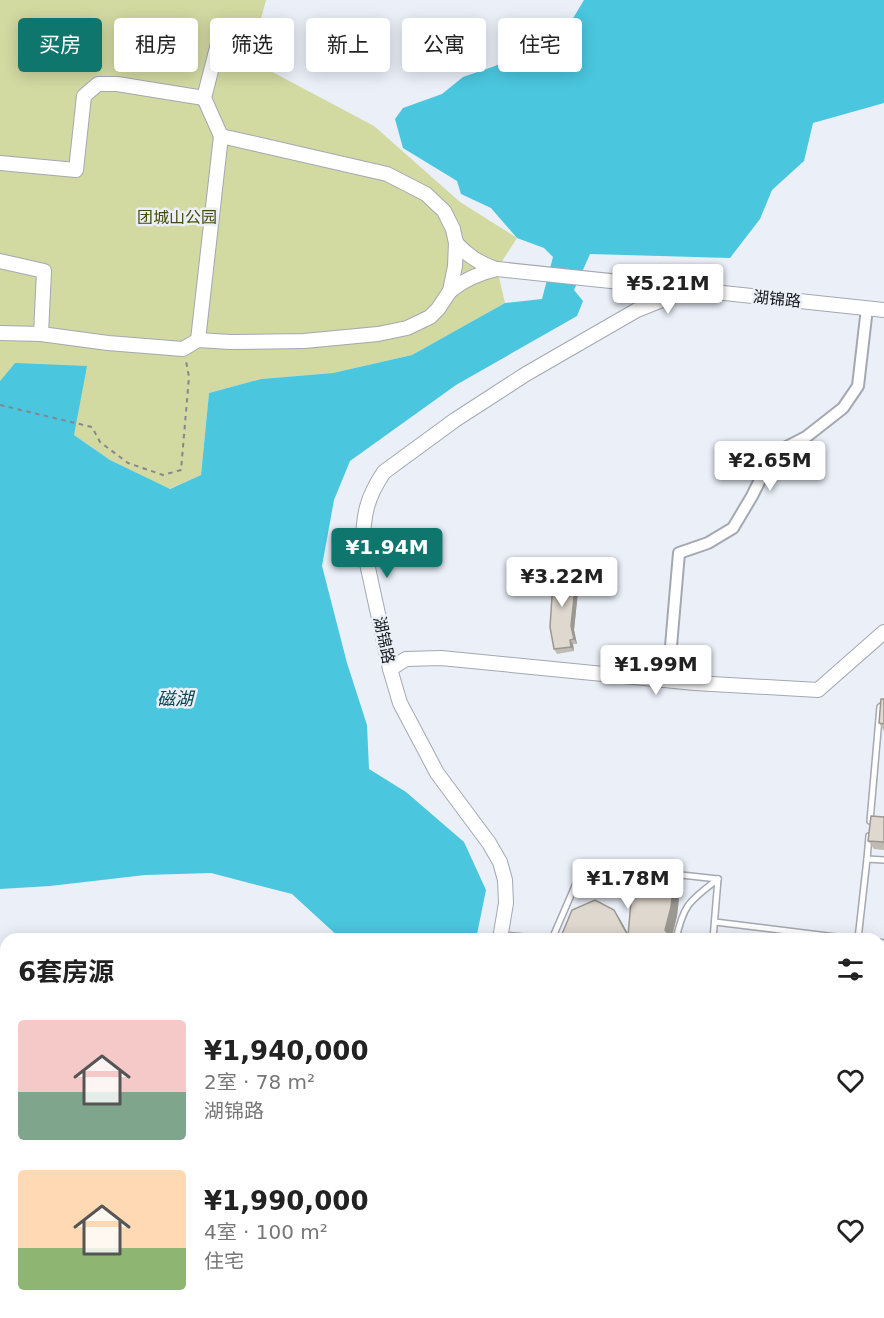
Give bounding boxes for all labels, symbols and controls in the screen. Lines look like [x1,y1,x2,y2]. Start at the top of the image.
chip: 买房 [18,18,102,72]
chip: 租房 [114,18,198,72]
chip: 筛选 [210,18,294,72]
chip: 新上 [306,18,390,72]
chip: 公寓 [402,18,486,72]
chip: 住宅 [498,18,582,72]
park label: 团城山公园 [137,208,217,227]
pin: ¥5.21M [619,264,717,315]
text: ¥5.21M [626,271,710,295]
street label: 湖锦路 [752,287,802,311]
pin: ¥2.65M [721,441,819,492]
text: ¥2.65M [728,448,812,472]
pin: ¥1.94M [338,528,436,579]
text: ¥1.94M [345,535,429,559]
pin: ¥3.22M [513,557,611,608]
text: ¥3.22M [520,564,604,588]
street label: 湖锦路 [370,615,398,665]
pin: ¥1.99M [607,645,705,696]
text: ¥1.99M [614,652,698,676]
water label: 磁湖 [157,688,196,709]
pin: ¥1.78M [579,859,677,910]
text: ¥1.78M [586,866,670,890]
icon: filters [834,953,867,986]
text: 6套房源 [18,957,114,987]
text: ¥1,940,000 [204,1036,368,1066]
icon: home [66,1044,138,1116]
icon: heart [834,1064,867,1097]
text: 2室 · 78 m² [204,1070,315,1094]
text: 湖锦路 [204,1099,264,1123]
text: ¥1,990,000 [204,1186,368,1216]
icon: home [66,1194,138,1266]
icon: heart [834,1214,867,1247]
text: 4室 · 100 m² [204,1220,328,1244]
text: 住宅 [204,1249,244,1273]

